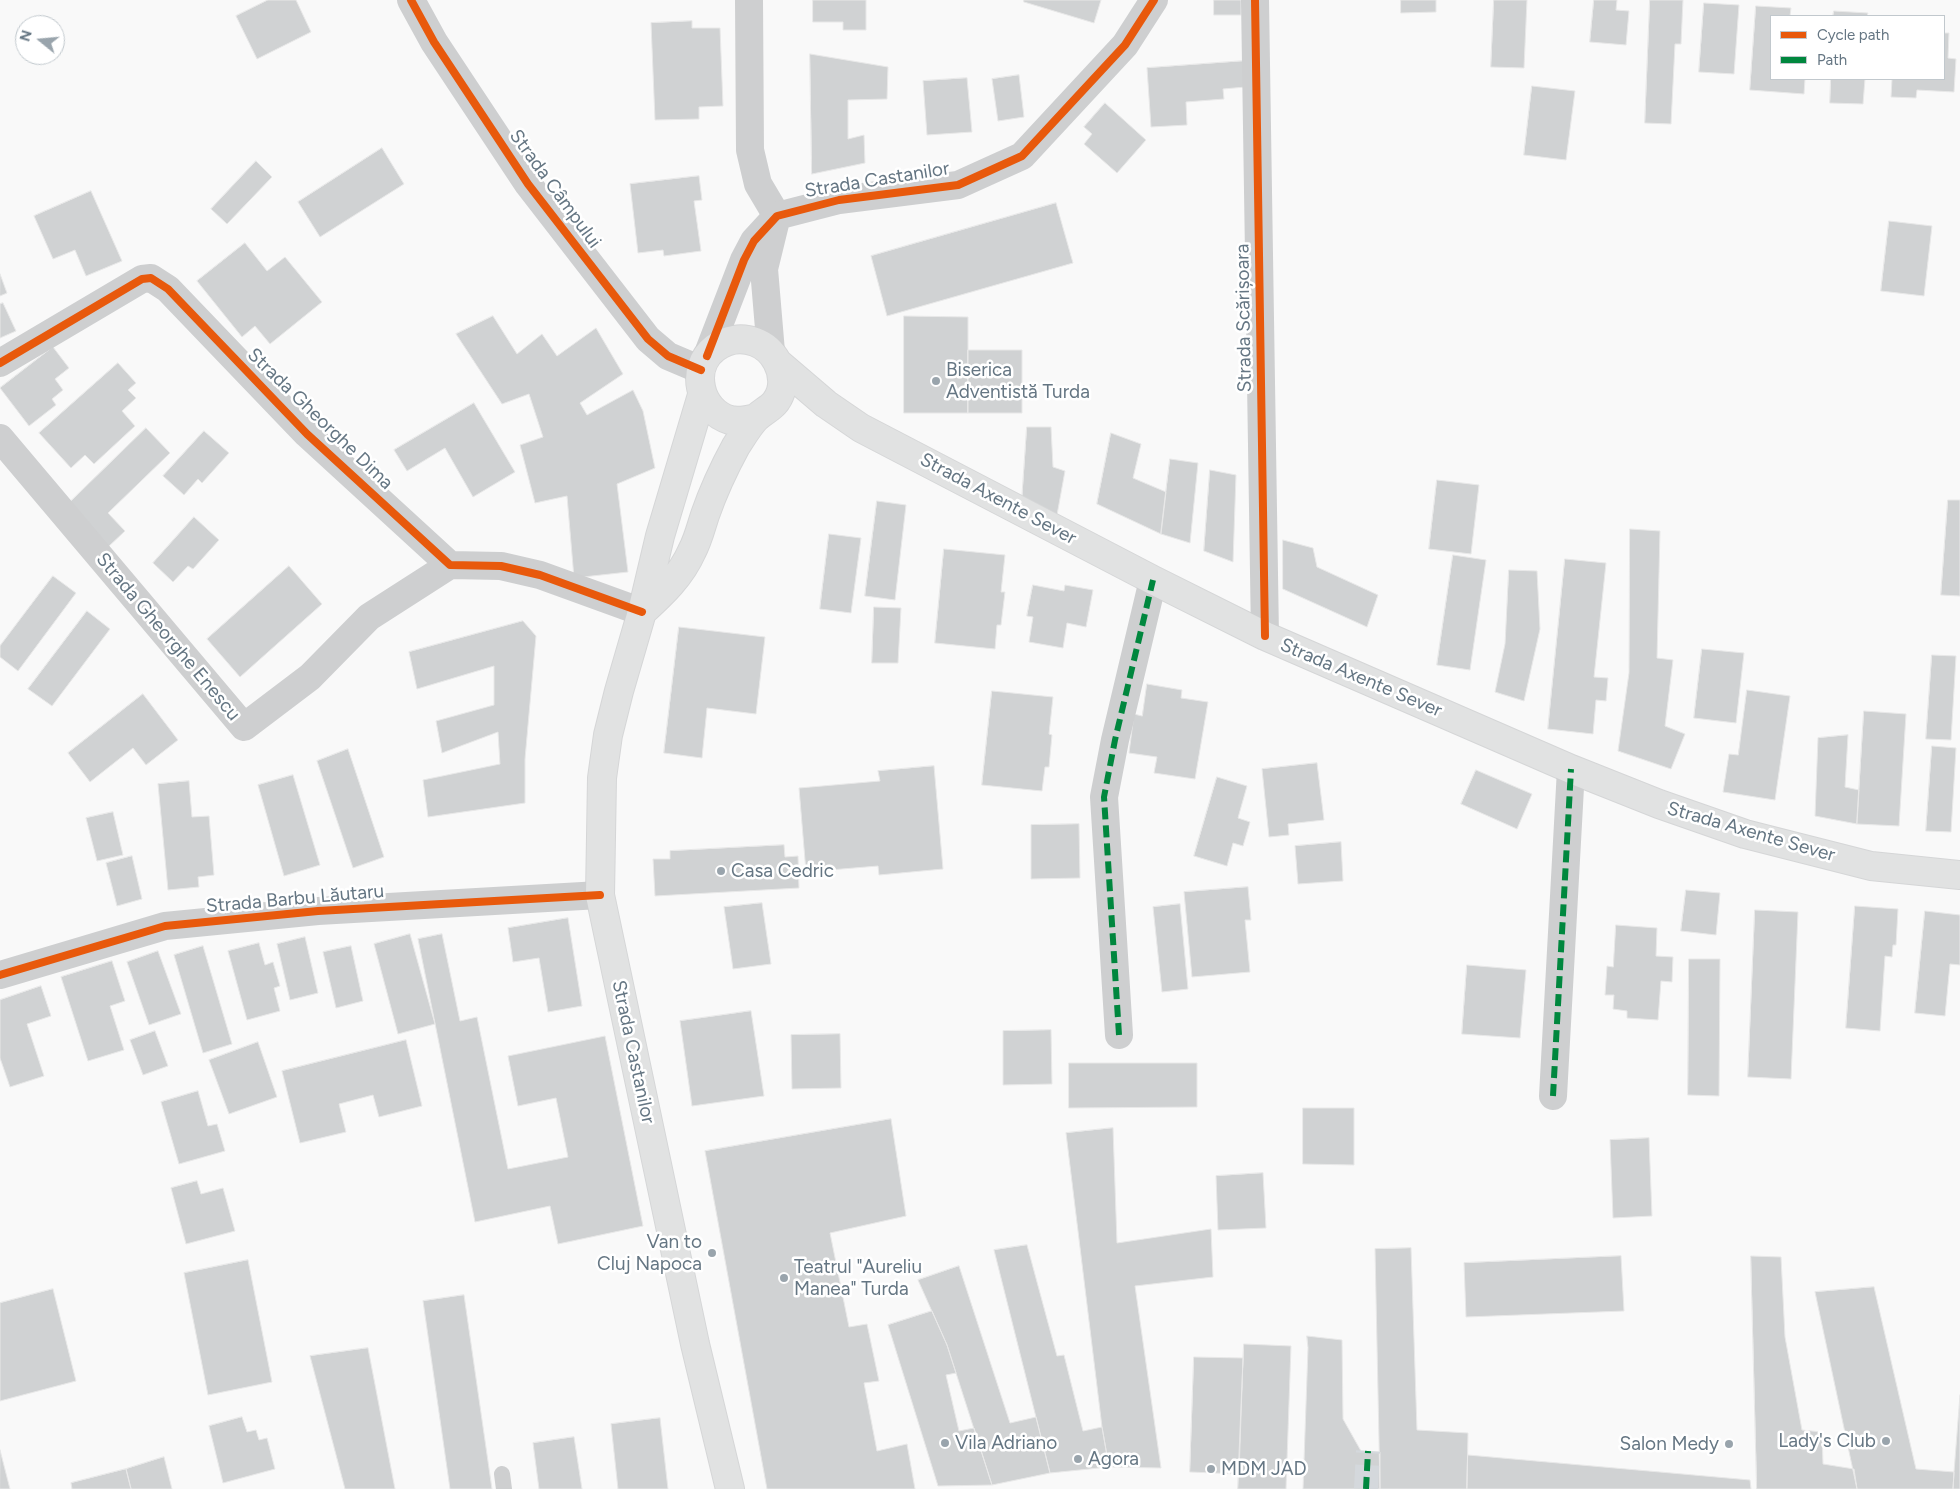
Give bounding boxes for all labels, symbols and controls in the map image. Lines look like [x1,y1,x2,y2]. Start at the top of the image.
north arrow [15,15,65,65]
legend [1770,15,1945,80]
text: Cycle path [1817,26,1889,44]
text: N [16,28,36,43]
text: Path [1817,51,1847,69]
street label: Strada Câmpului [504,125,606,253]
street label: Strada Castanilor [803,157,951,203]
street label: Strada Scărișoara [1231,243,1257,393]
street label: Strada Gheorghe Dima [242,344,398,494]
place label: Biserica Adventistă Turda [946,359,1090,403]
marker: Biserica Adventistă Turda [930,375,942,387]
street label: Strada Axente Sever [916,448,1080,550]
street label: Strada Gheorghe Enescu [91,548,245,726]
street label: Strada Axente Sever [1277,634,1445,722]
street label: Strada Axente Sever [1664,797,1838,867]
place label: Casa Cedric [731,860,834,882]
marker: Casa Cedric [715,865,727,877]
street label: Strada Barbu Lăutaru [205,880,385,918]
street label: Strada Castanilor [607,978,659,1126]
place label: Van to Cluj Napoca [597,1231,702,1275]
marker: Van to Cluj Napoca [706,1247,718,1259]
place label: Teatrul "Aureliu Manea" Turda [794,1256,922,1300]
marker: Teatrul "Aureliu Manea" Turda [778,1272,790,1284]
place label: Lady's Club [1778,1430,1876,1452]
place label: Vila Adriano [955,1432,1057,1454]
place label: Salon Medy [1620,1433,1719,1455]
marker: Lady's Club [1880,1435,1892,1447]
marker: Vila Adriano [939,1437,951,1449]
marker: Salon Medy [1723,1438,1735,1450]
place label: Agora [1088,1448,1139,1470]
marker: Agora [1072,1453,1084,1465]
place label: MDM JAD [1221,1458,1307,1480]
marker: MDM JAD [1205,1463,1217,1475]

